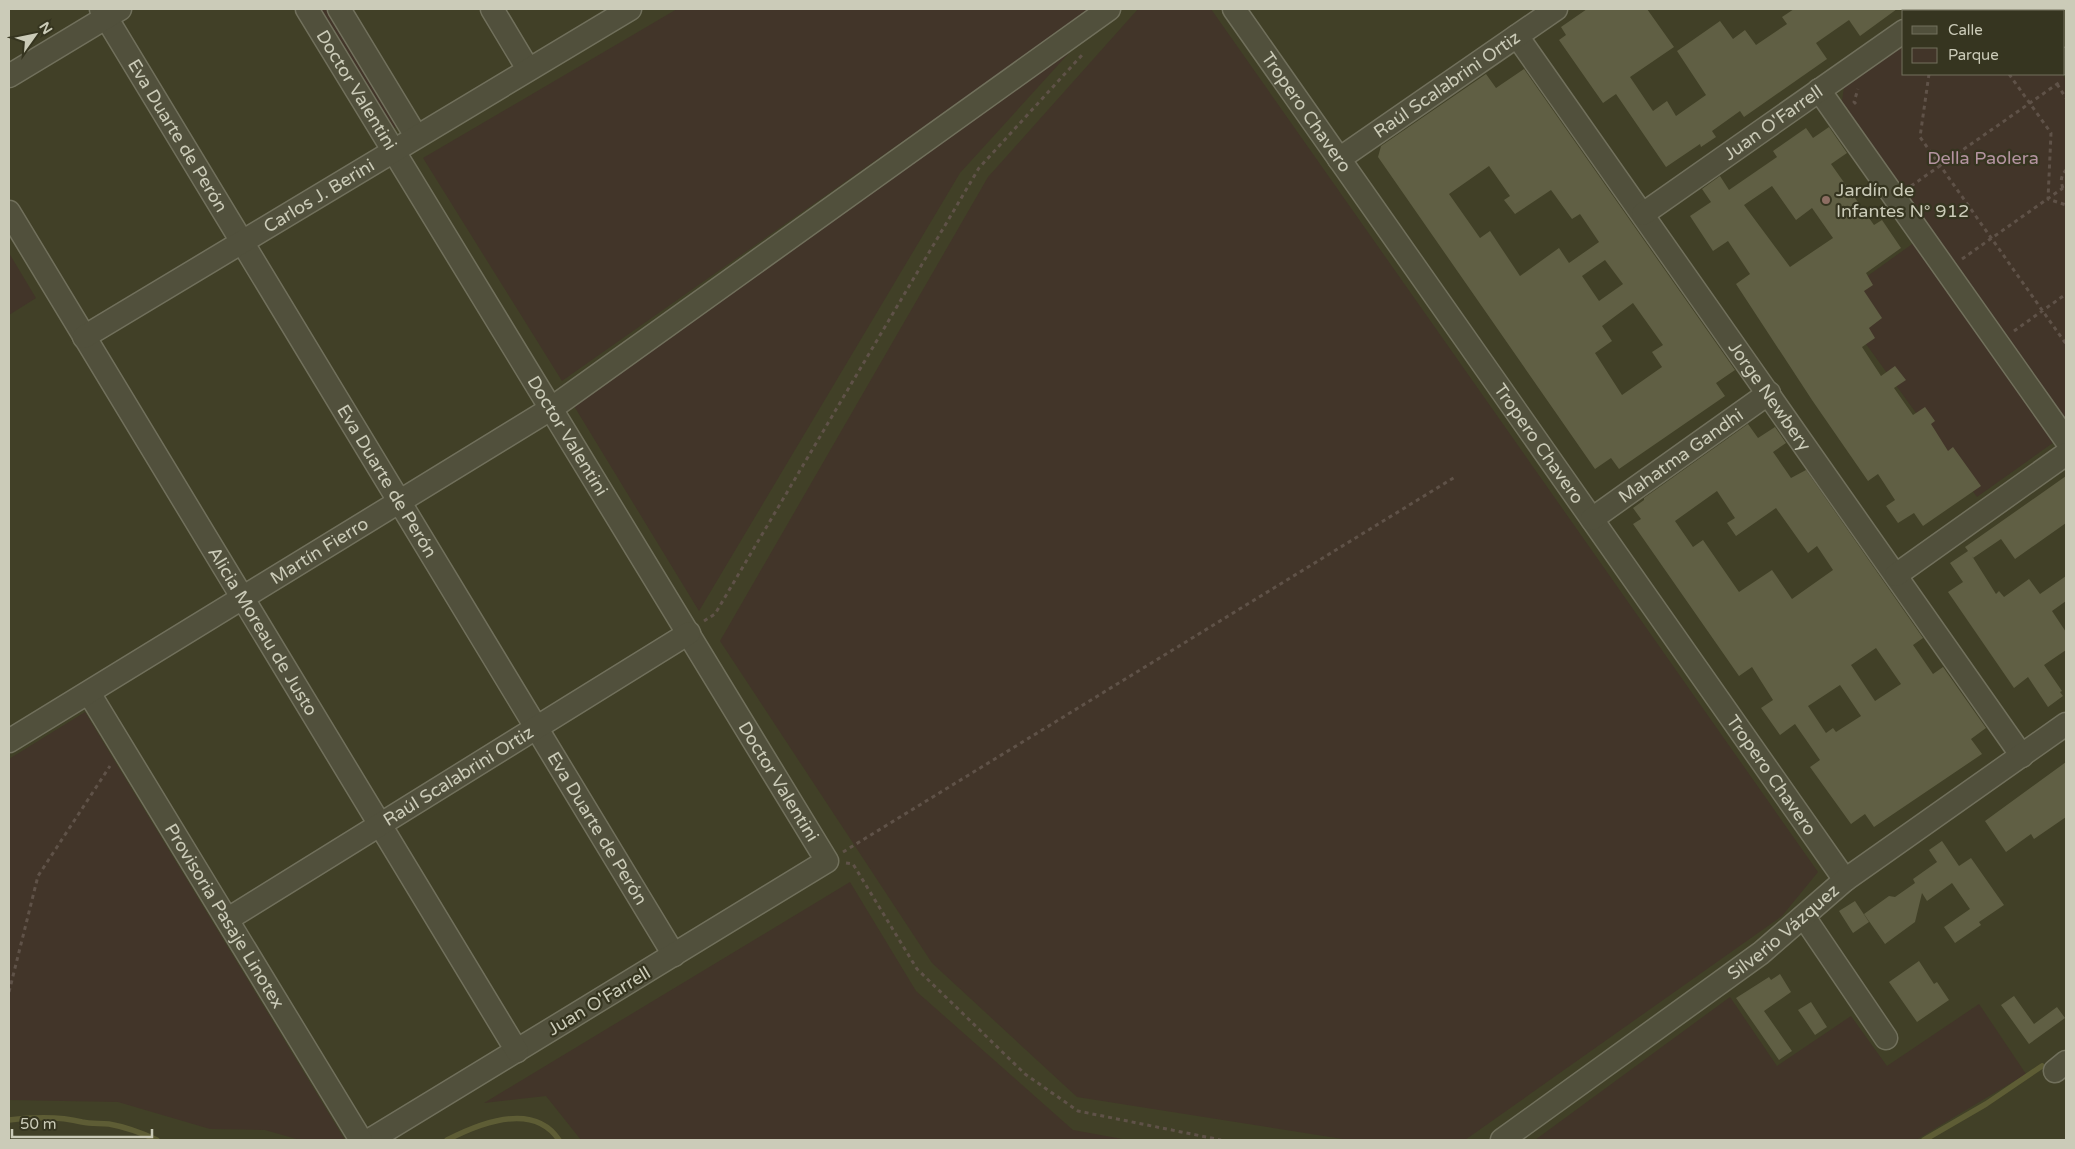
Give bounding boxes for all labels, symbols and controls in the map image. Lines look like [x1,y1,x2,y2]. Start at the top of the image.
north arrow [10,10,60,60]
legend [1902,10,2065,75]
text: N [35,19,56,38]
text: Calle [1948,21,1983,39]
street label: Doctor Valentini [311,26,402,154]
street label: Raúl Scalabrini Ortiz [1369,26,1524,143]
text: Parque [1948,46,1999,64]
street label: Tropero Chavero [1257,48,1356,177]
street label: Eva Duarte de Perón [123,55,233,216]
street label: Juan O'Farrell [1719,80,1827,165]
park label: Della Paolera [1927,147,2039,169]
street label: Carlos J. Berini [259,154,378,238]
place label: Jardín de Infantes N° 912 [1836,179,1969,222]
marker: Jardín de Infantes N° 912 [1820,194,1832,206]
street label: Jorge Newbery [1724,337,1816,456]
street label: Doctor Valentini [522,372,613,500]
street label: Tropero Chavero [1489,379,1589,508]
street label: Eva Duarte de Perón [332,400,442,562]
street label: Mahatma Gandhi [1614,404,1748,508]
street label: Martín Fierro [266,512,373,589]
street label: Alicia Moreau de Justo [203,543,322,720]
street label: Tropero Chavero [1722,711,1821,840]
street label: Doctor Valentini [733,717,824,846]
street label: Raúl Scalabrini Ortiz [379,721,538,831]
street label: Eva Duarte de Perón [542,748,652,909]
street label: Provisoria Pasaje Linotex [160,819,289,1012]
street label: Silverio Vázquez [1723,879,1844,985]
street label: Juan O'Farrell [544,962,654,1040]
scale bar [12,1106,152,1138]
text: 50 m [20,1115,57,1133]

